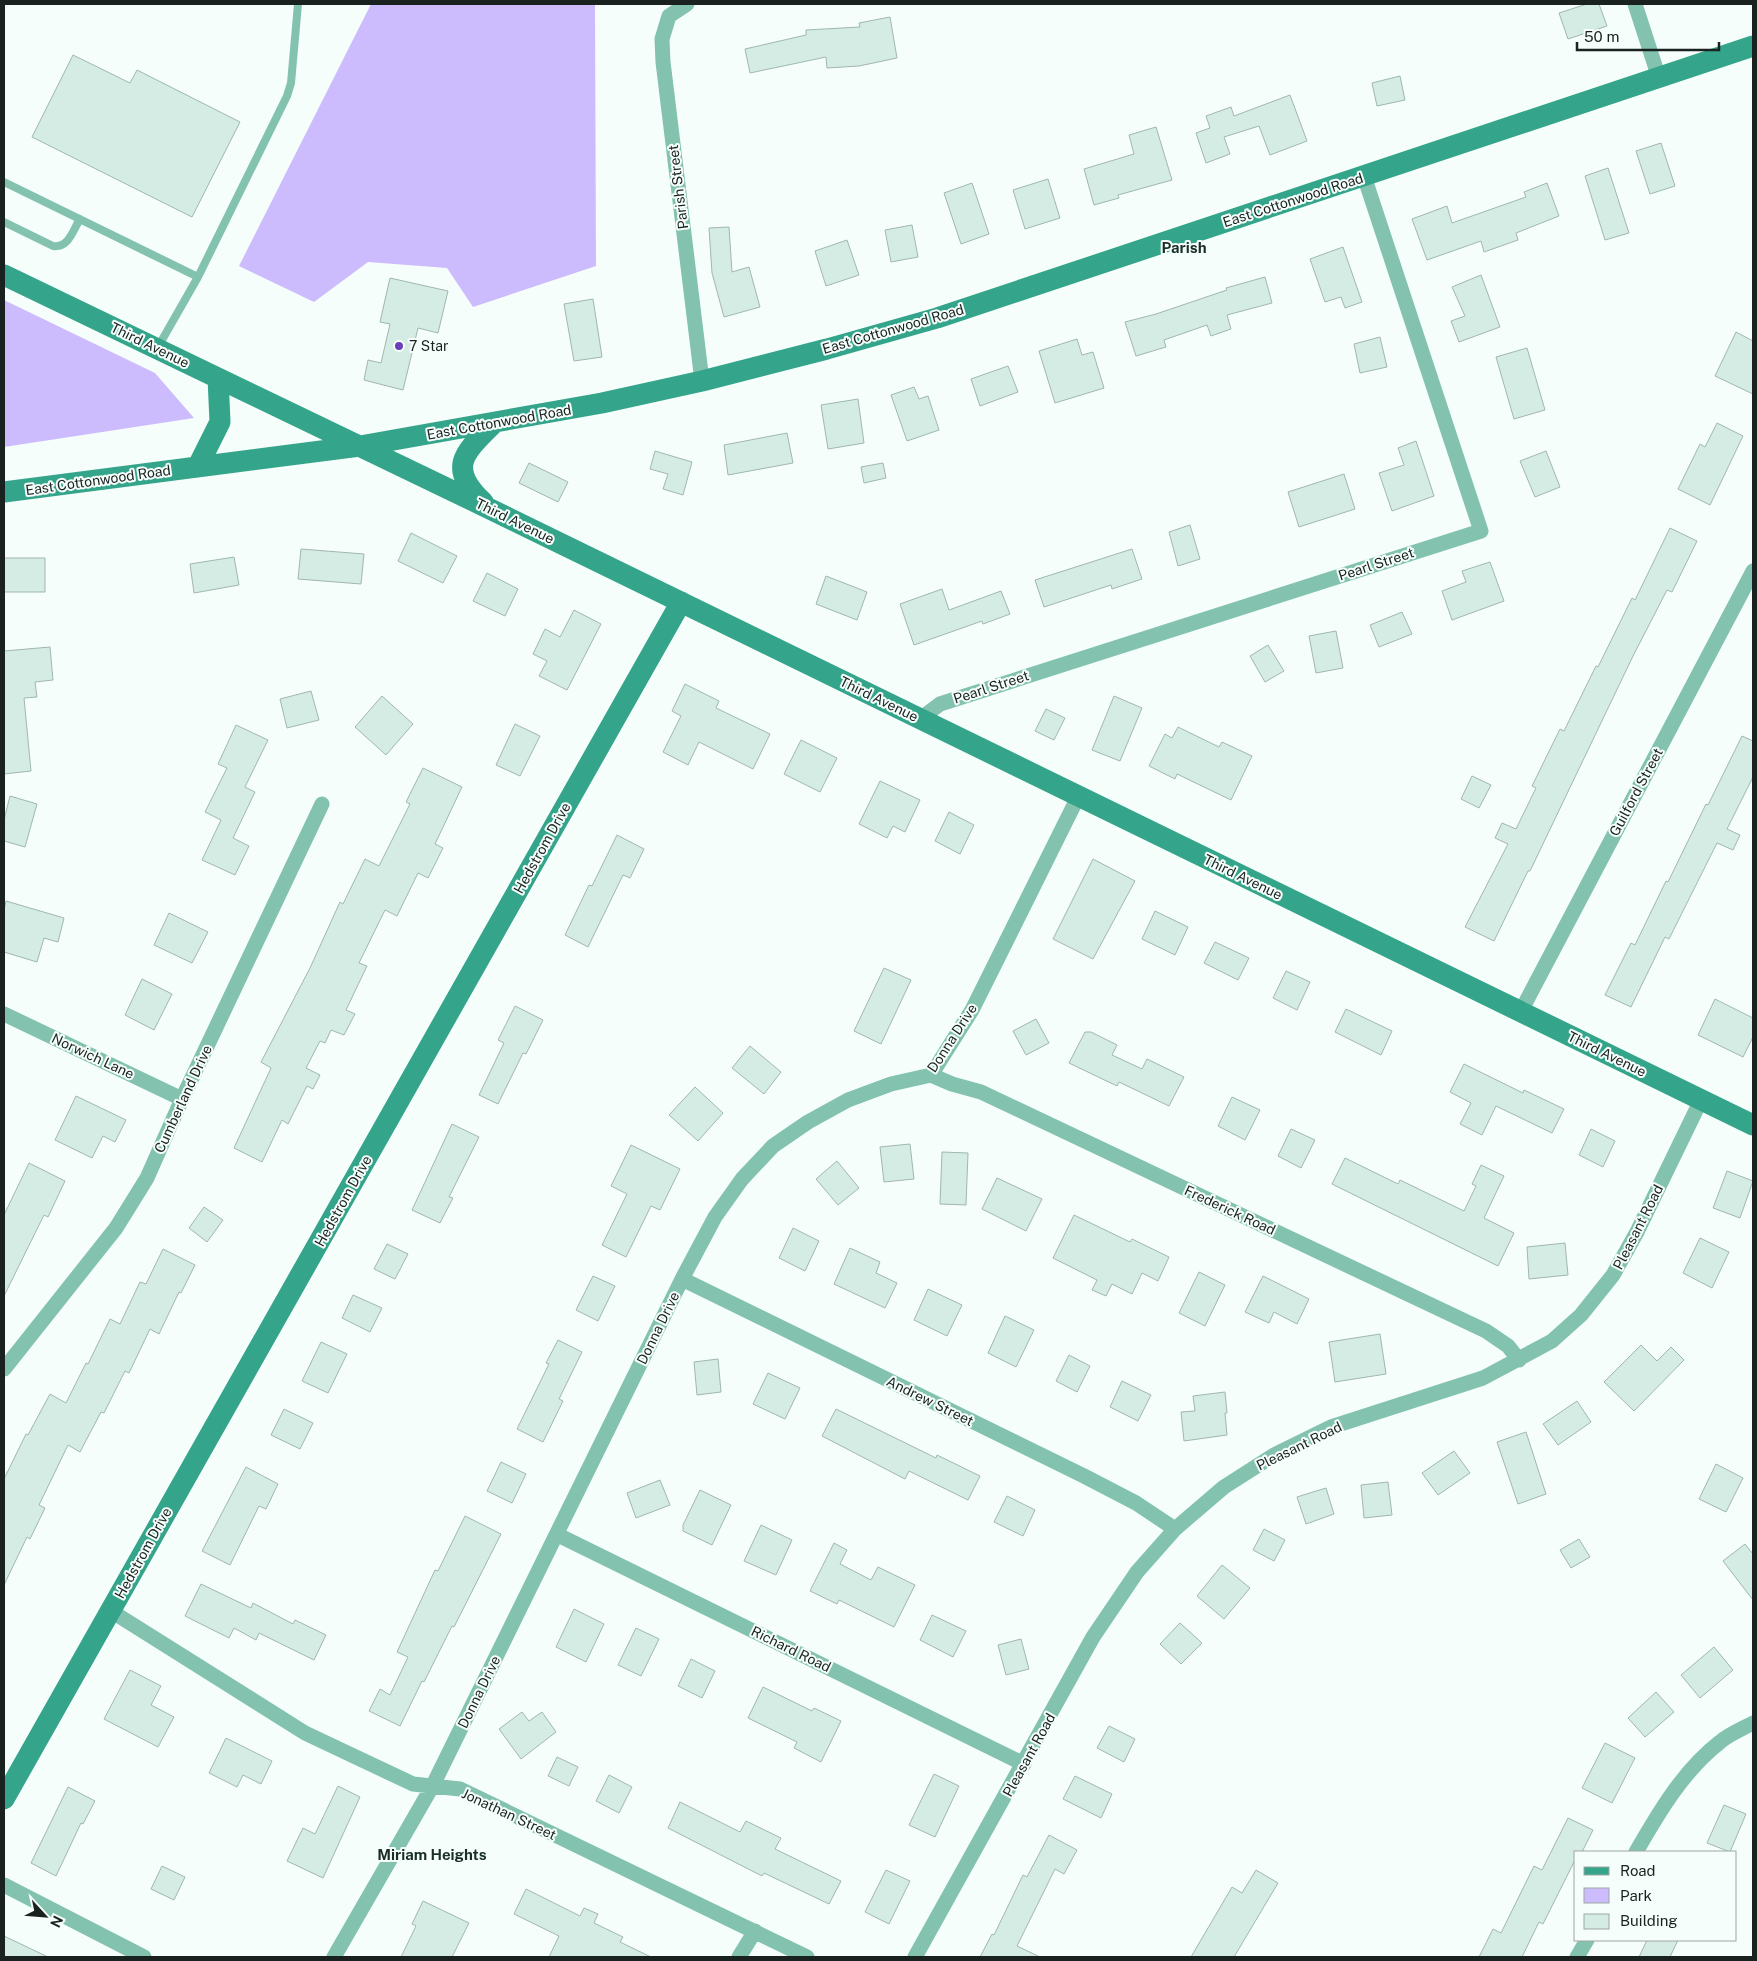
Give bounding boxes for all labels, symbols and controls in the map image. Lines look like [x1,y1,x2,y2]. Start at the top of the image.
scale bar [1577,20,1720,52]
text: 50 m [1584,28,1619,45]
street label: Parish Street [665,144,691,230]
street label: East Cottonwood Road [1221,170,1365,230]
district label: Parish [1161,239,1207,256]
street label: East Cottonwood Road [820,301,966,357]
street label: Third Avenue [108,319,192,371]
place label: 7 Star [409,338,449,354]
marker: 7 Star [393,340,405,352]
street label: East Cottonwood Road [425,401,573,443]
street label: East Cottonwood Road [24,462,172,498]
street label: Third Avenue [473,495,557,547]
street label: Pearl Street [1336,544,1416,584]
street label: Pearl Street [951,667,1031,707]
street label: Third Avenue [837,673,921,725]
street label: Guilford Street [1606,745,1666,839]
street label: Hedstrom Drive [510,800,574,896]
street label: Third Avenue [1201,851,1285,903]
street label: Donna Drive [924,1001,980,1075]
street label: Third Avenue [1565,1028,1649,1080]
street label: Norwich Lane [49,1030,137,1082]
street label: Cumberland Drive [151,1043,215,1155]
street label: Hedstrom Drive [311,1153,375,1249]
street label: Frederick Road [1182,1182,1278,1238]
street label: Pleasant Road [1610,1182,1666,1272]
street label: Donna Drive [634,1289,682,1367]
street label: Andrew Street [884,1373,976,1429]
street label: Pleasant Road [1254,1418,1344,1474]
street label: Hedstrom Drive [111,1505,175,1601]
street label: Richard Road [749,1623,833,1675]
street label: Donna Drive [455,1653,503,1731]
street label: Pleasant Road [999,1710,1059,1800]
street label: Jonathan Street [459,1785,559,1843]
district label: Miriam Heights [377,1846,487,1863]
legend [1574,1851,1737,1941]
text: Road [1620,1862,1656,1879]
text: Park [1620,1887,1652,1904]
north arrow [20,1891,70,1941]
text: Building [1620,1912,1678,1929]
text: N [47,1913,66,1930]

